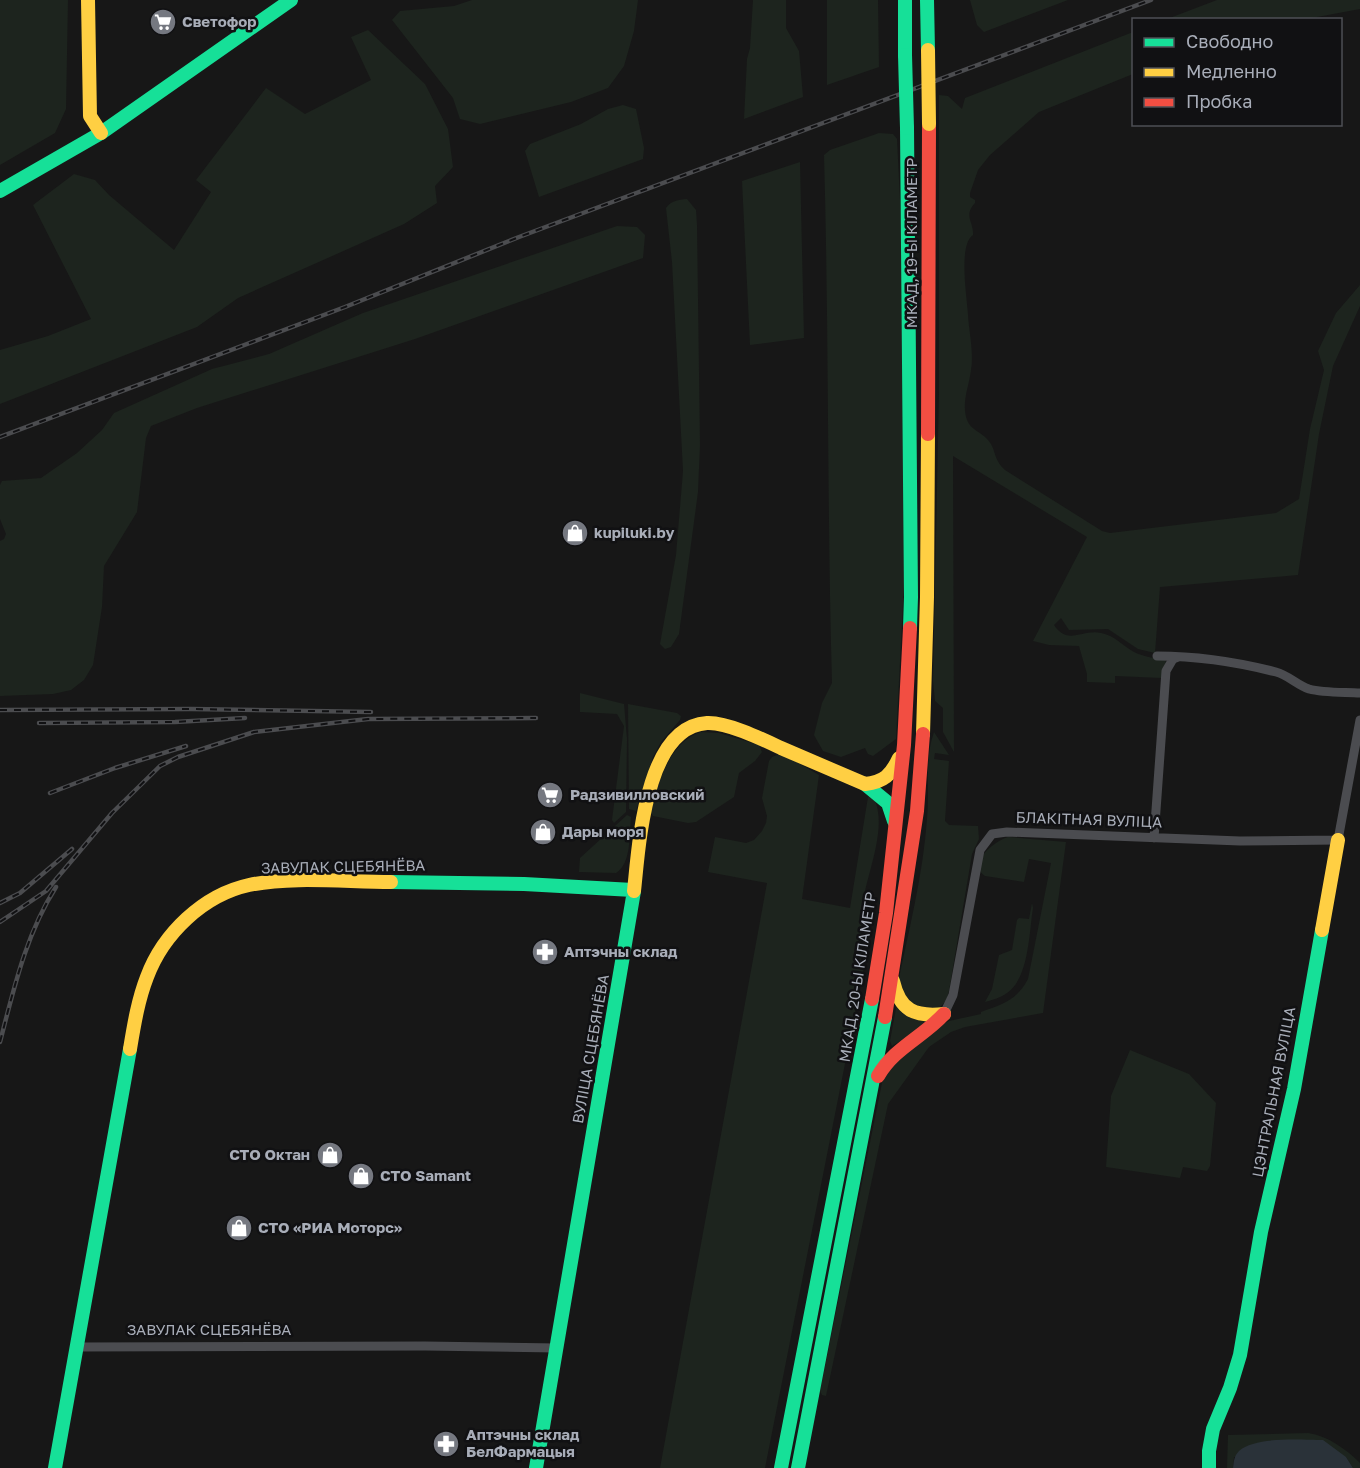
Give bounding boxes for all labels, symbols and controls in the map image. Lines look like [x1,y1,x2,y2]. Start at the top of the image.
supermarket icon: Светофор [148,7,178,37]
place label: Светофор [182,12,256,30]
legend [1132,18,1342,126]
text: Свободно [1186,30,1273,52]
text: Медленно [1186,60,1277,82]
text: Пробка [1186,90,1252,112]
street label: МКАД, 19-Ы КІЛАМЕТР [902,158,920,328]
shop icon: kupiluki.by [560,518,590,548]
place label: kupiluki.by [594,523,674,541]
supermarket icon: Радзивилловский [535,780,565,810]
place label: Радзивилловский [570,785,704,803]
street label: БЛАКІТНАЯ ВУЛІЦА [1015,807,1163,831]
shop icon: Дары моря [528,817,558,847]
place label: Дары моря [562,822,644,840]
street label: ЗАВУЛАК СЦЕБЯНЁВА [261,856,425,876]
street label: МКАД, 20-Ы КІЛАМЕТР [835,890,879,1063]
pharmacy icon: Аптэчны склад [530,937,560,967]
place label: Аптэчны склад [564,942,678,960]
street label: ВУЛІЦА СЦЕБЯНЁВА [568,973,612,1125]
street label: ЦЭНТРАЛЬНАЯ ВУЛІЦА [1248,1005,1298,1179]
shop icon: СТО Октан [315,1140,345,1170]
place label: СТО Октан [229,1145,310,1163]
shop icon: СТО Samant [346,1161,376,1191]
place label: СТО Samant [380,1166,471,1184]
shop icon: СТО «РИА Моторс» [224,1213,254,1243]
place label: СТО «РИА Моторс» [258,1218,402,1236]
street label: ЗАВУЛАК СЦЕБЯНЁВА [127,1320,291,1338]
place label: Аптэчны склад БелФармацыя [466,1425,580,1460]
pharmacy icon: Аптэчны склад БелФармацыя [431,1429,461,1459]

